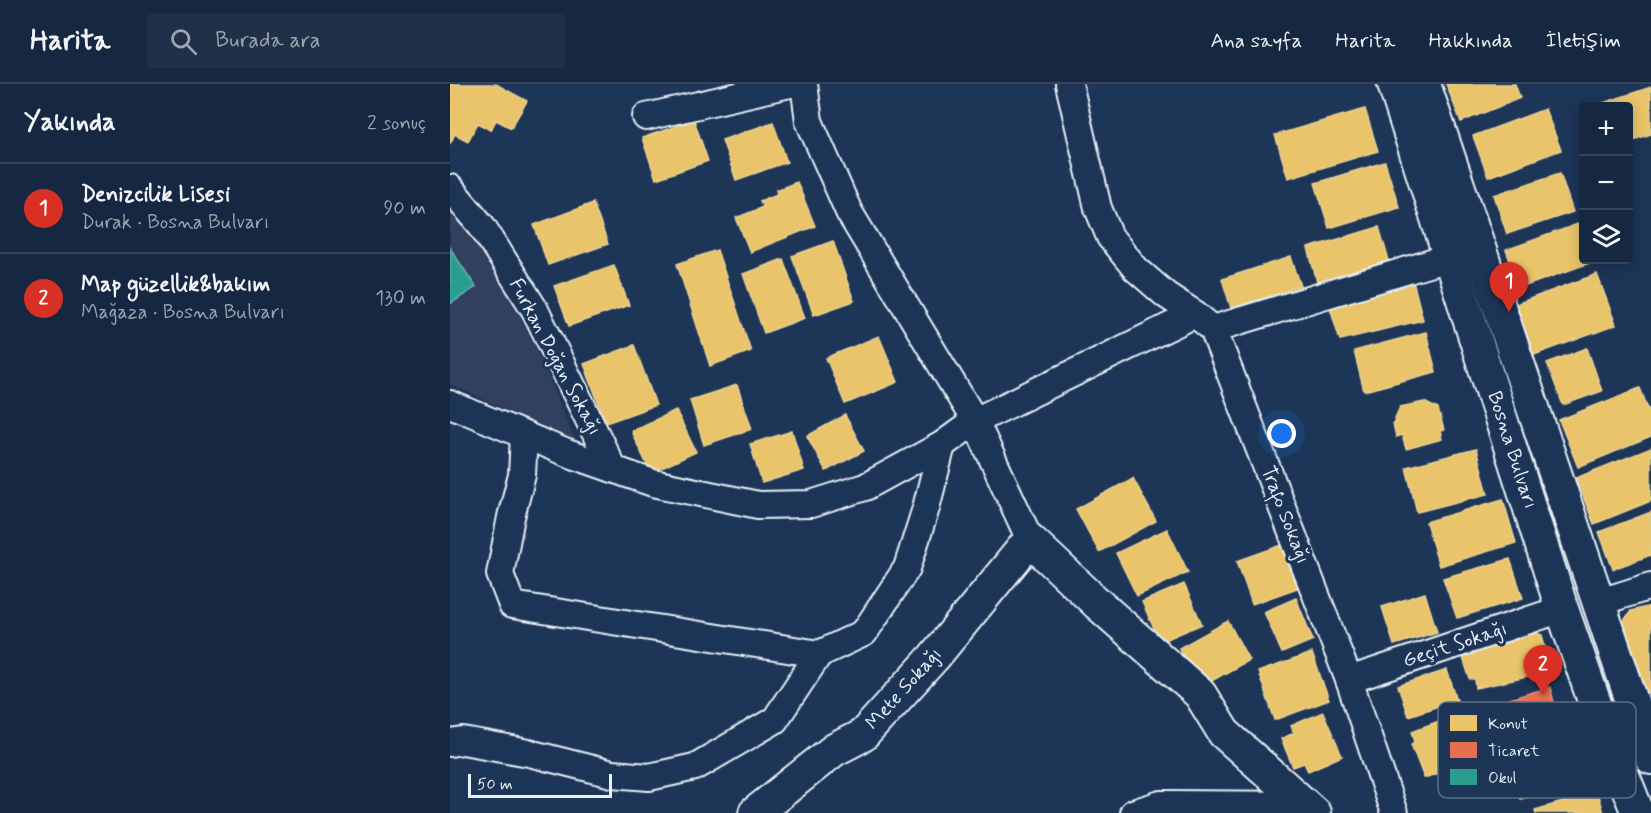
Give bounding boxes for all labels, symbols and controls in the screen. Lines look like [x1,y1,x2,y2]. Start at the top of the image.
search box [146,14,566,68]
text: Harita [30,23,110,60]
icon: search [167,25,200,58]
text: Burada ara [215,27,320,55]
text: Ana sayfa [1210,27,1302,55]
text: Harita [1335,27,1395,55]
text: Hakkında [1428,27,1513,55]
text: İletişim [1546,27,1621,55]
map controls [1579,102,1633,264]
button: + [1579,102,1633,156]
text: Yakında [24,106,116,140]
text: 2 sonuç [367,110,426,137]
button: − [1579,156,1633,210]
text: Denizcilik Lisesi [81,181,230,209]
text: 1 [39,195,48,222]
text: 90 m [383,195,426,222]
text: Durak · Bosna Bulvarı [81,209,269,236]
button: layers [1579,210,1633,264]
pin: 1 [1490,262,1528,312]
text: Map güzellik&bakım [81,271,270,299]
street label: Furkan Doğan Sokağı [502,274,608,440]
text: 2 [39,285,48,312]
text: 130 m [375,285,426,312]
text: Mağaza · Bosna Bulvarı [81,299,285,326]
street label: Bosna Bulvarı [1480,388,1544,512]
your location [1267,419,1296,448]
street label: Trafo Sokağı [1252,462,1316,568]
street label: Geçit Sokağı [1399,615,1511,675]
street label: Mete Sokağı [860,642,948,736]
pin: 2 [1524,646,1562,695]
legend [1438,702,1636,798]
text: Konut [1488,714,1529,735]
text: Ticaret [1488,741,1540,762]
text: Okul [1488,768,1516,789]
scale bar [468,771,612,798]
text: 50 m [477,774,513,795]

